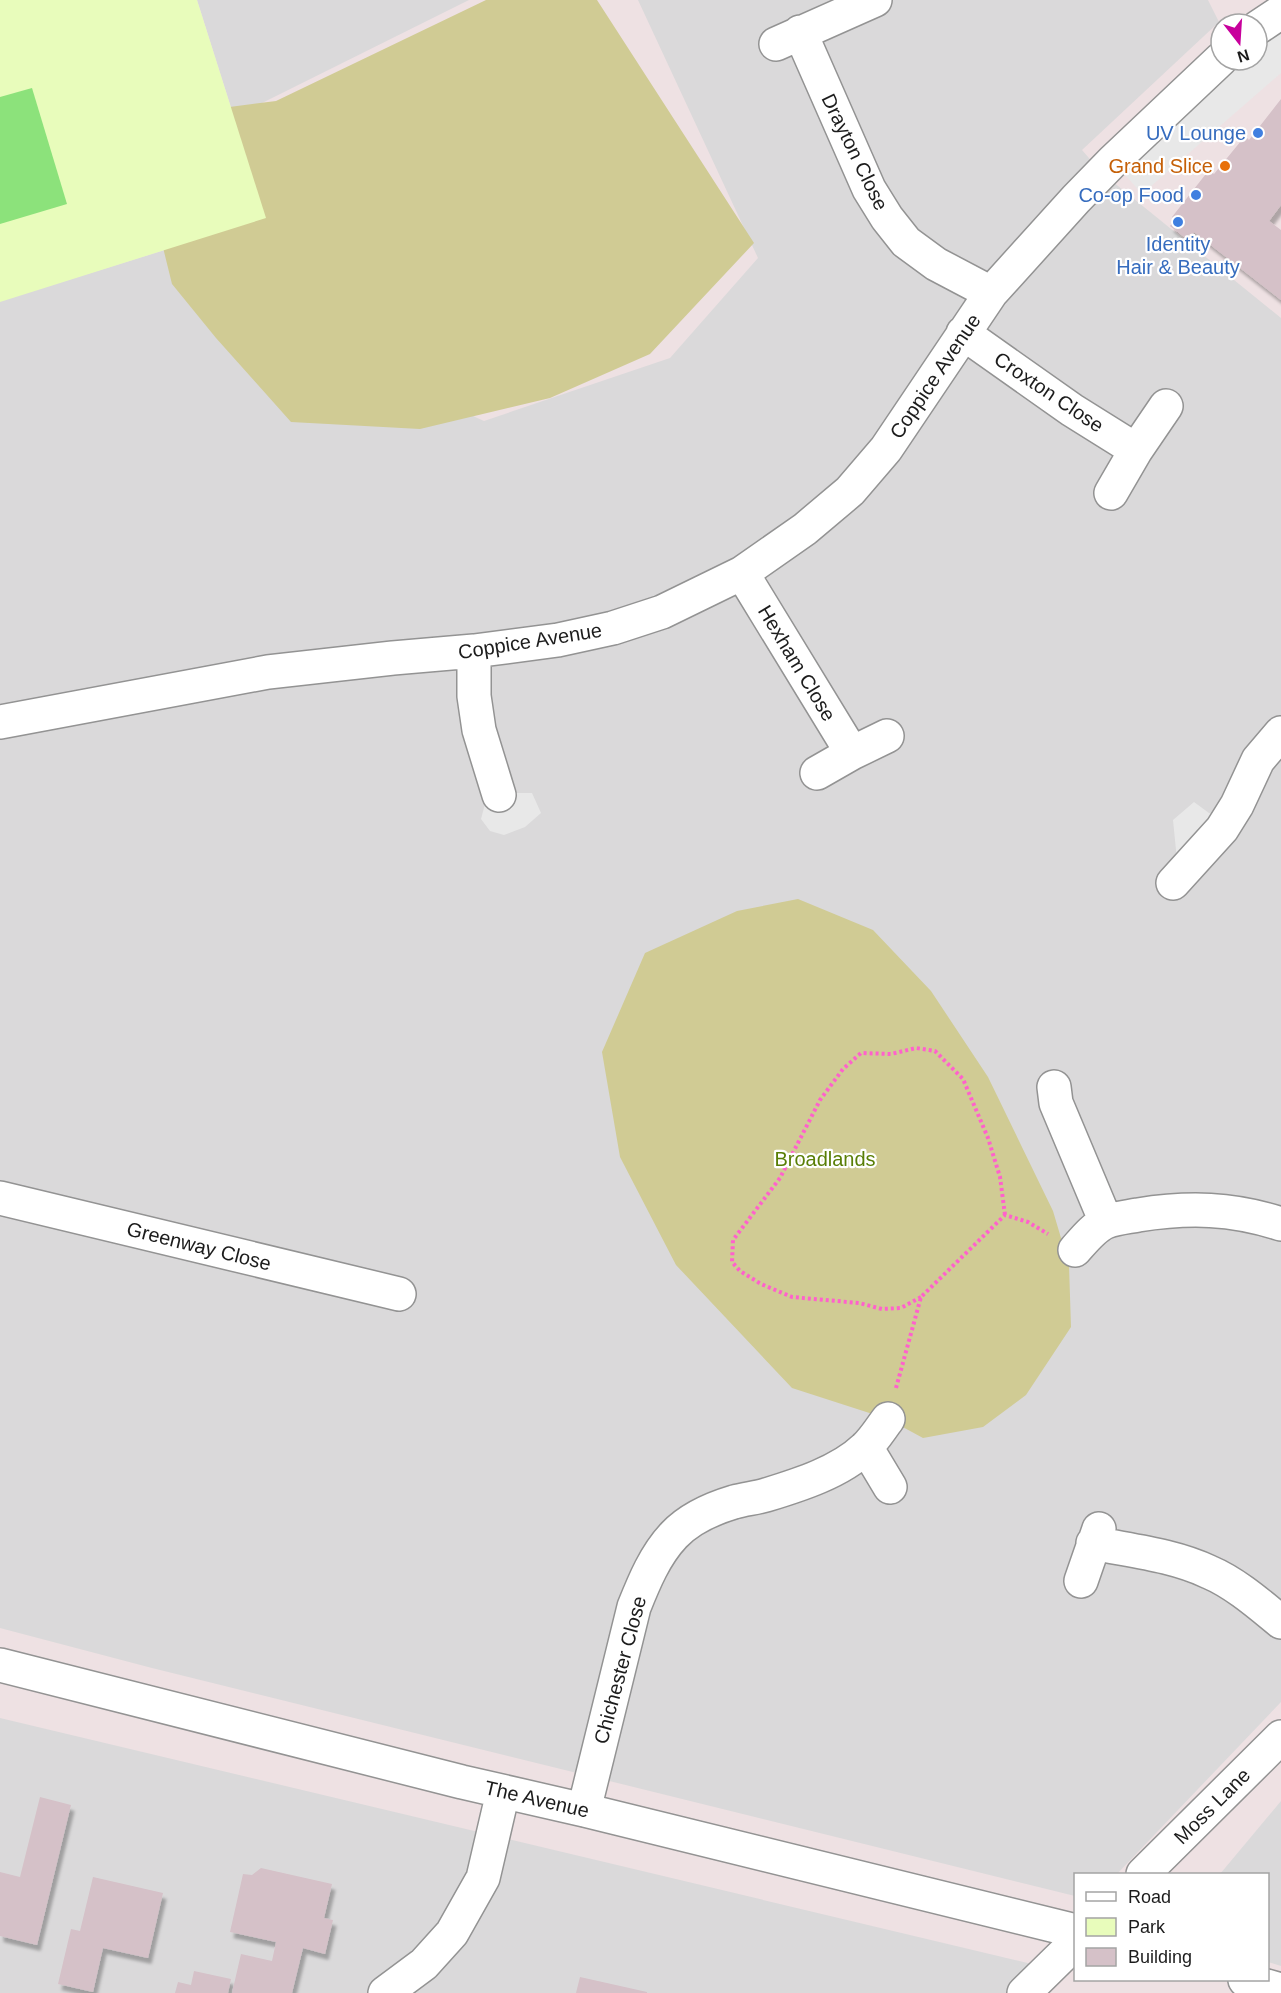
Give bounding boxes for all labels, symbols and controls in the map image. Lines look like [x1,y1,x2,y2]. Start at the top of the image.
north arrow [1209,12,1269,72]
text: N [1235,46,1251,66]
street label: Drayton Close [817,90,893,214]
place label: UV Lounge [1146,122,1246,144]
marker: UV Lounge [1251,126,1265,140]
place label: Grand Slice [1109,155,1213,177]
marker: Grand Slice [1218,159,1232,173]
place label: Co-op Food [1078,184,1184,206]
marker: Co-op Food [1189,188,1203,202]
marker: Identity Hair & Beauty [1171,215,1185,229]
place label: Identity Hair & Beauty [1116,233,1240,278]
street label: Coppice Avenue [885,310,985,442]
street label: Croxton Close [990,347,1108,437]
street label: Hexham Close [754,601,840,725]
street label: Coppice Avenue [457,619,603,663]
park label: Broadlands [774,1148,876,1170]
street label: Greenway Close [125,1217,273,1275]
street label: Chichester Close [590,1594,650,1746]
street label: Moss Lane [1170,1764,1254,1848]
street label: The Avenue [483,1776,591,1822]
legend [1074,1873,1269,1981]
text: Road [1128,1887,1171,1907]
text: Park [1128,1917,1166,1937]
text: Building [1128,1947,1192,1967]

